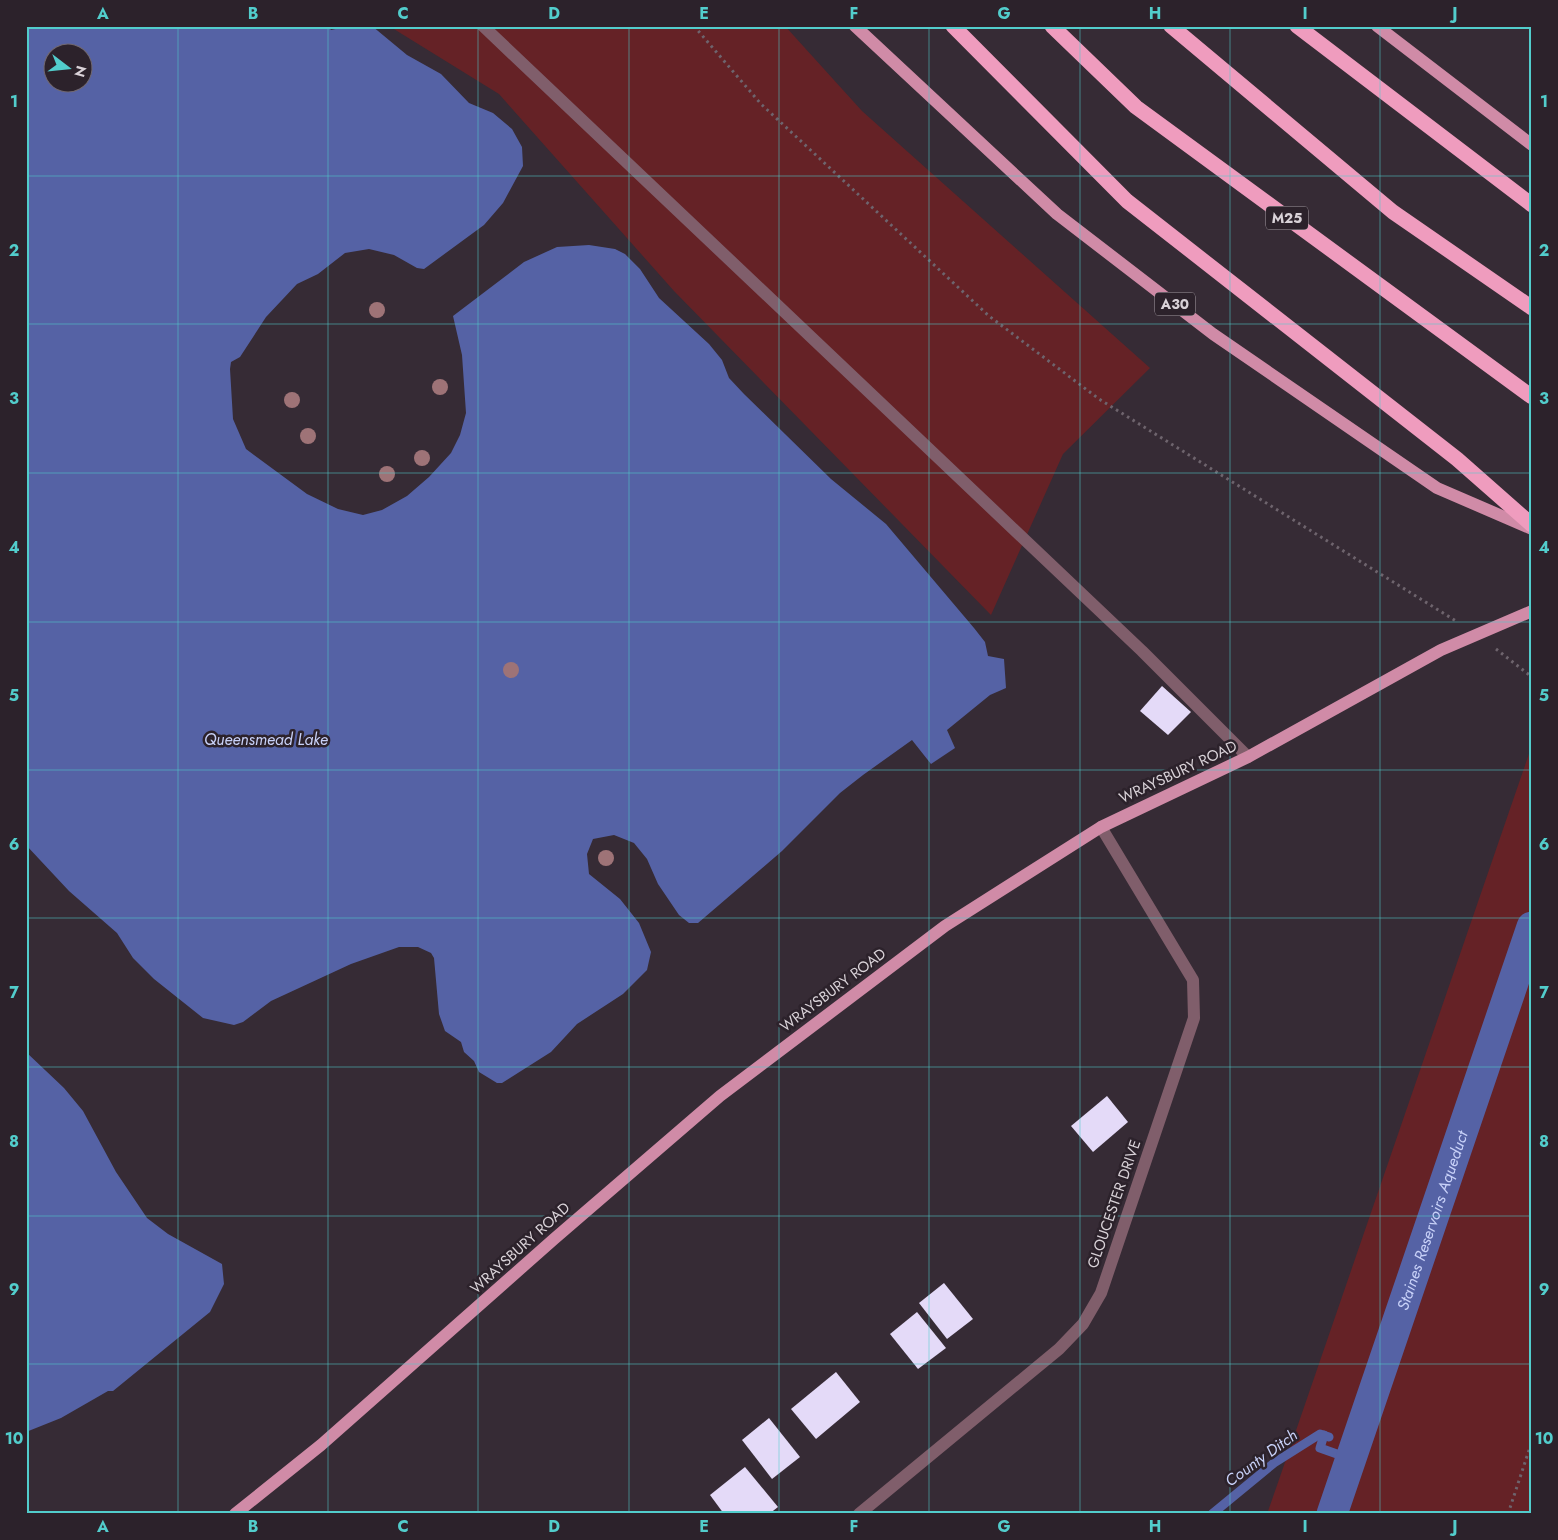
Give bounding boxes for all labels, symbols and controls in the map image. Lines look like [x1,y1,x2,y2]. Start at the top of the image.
text: A [96,2,109,25]
text: B [248,2,258,25]
text: C [397,2,409,25]
text: D [548,2,560,25]
text: E [699,2,709,25]
text: F [850,2,858,25]
text: G [997,2,1011,25]
text: H [1149,2,1161,25]
text: I [1302,2,1308,25]
text: J [1449,2,1458,25]
north arrow [42,42,92,92]
text: N [69,63,92,80]
text: 1 [10,90,18,113]
text: 1 [1540,90,1548,113]
road number: M25 [1266,207,1308,230]
text: 2 [9,239,19,262]
text: 2 [1539,239,1549,262]
road number: A30 [1155,292,1195,316]
text: 3 [9,387,19,410]
text: 3 [1539,387,1549,410]
text: 4 [8,536,20,559]
text: 4 [1538,536,1550,559]
text: 5 [9,684,19,707]
text: 5 [1539,684,1549,707]
water label: Queensmead Lake [204,728,328,751]
street label: WRAYSBURY ROAD [1115,735,1241,809]
text: 6 [9,833,19,856]
text: 6 [1539,833,1549,856]
street label: WRAYSBURY ROAD [775,943,891,1037]
text: 7 [9,981,19,1004]
text: 7 [1539,981,1549,1004]
water label: Staines Reservoirs Aqueduct [1391,1127,1474,1313]
text: 8 [9,1130,19,1153]
text: 8 [1539,1130,1549,1153]
street label: GLOUCESTER DRIVE [1082,1137,1146,1271]
street label: WRAYSBURY ROAD [465,1197,575,1299]
text: 9 [9,1278,19,1301]
text: 9 [1539,1278,1549,1301]
water label: County Ditch [1220,1424,1302,1492]
text: 10 [5,1427,23,1450]
text: 10 [1535,1427,1553,1450]
text: A [96,1515,109,1538]
text: B [248,1515,258,1538]
text: C [397,1515,409,1538]
text: D [548,1515,560,1538]
text: E [699,1515,709,1538]
text: F [850,1515,858,1538]
text: G [997,1515,1011,1538]
text: H [1149,1515,1161,1538]
text: I [1302,1515,1308,1538]
text: J [1449,1515,1458,1538]

